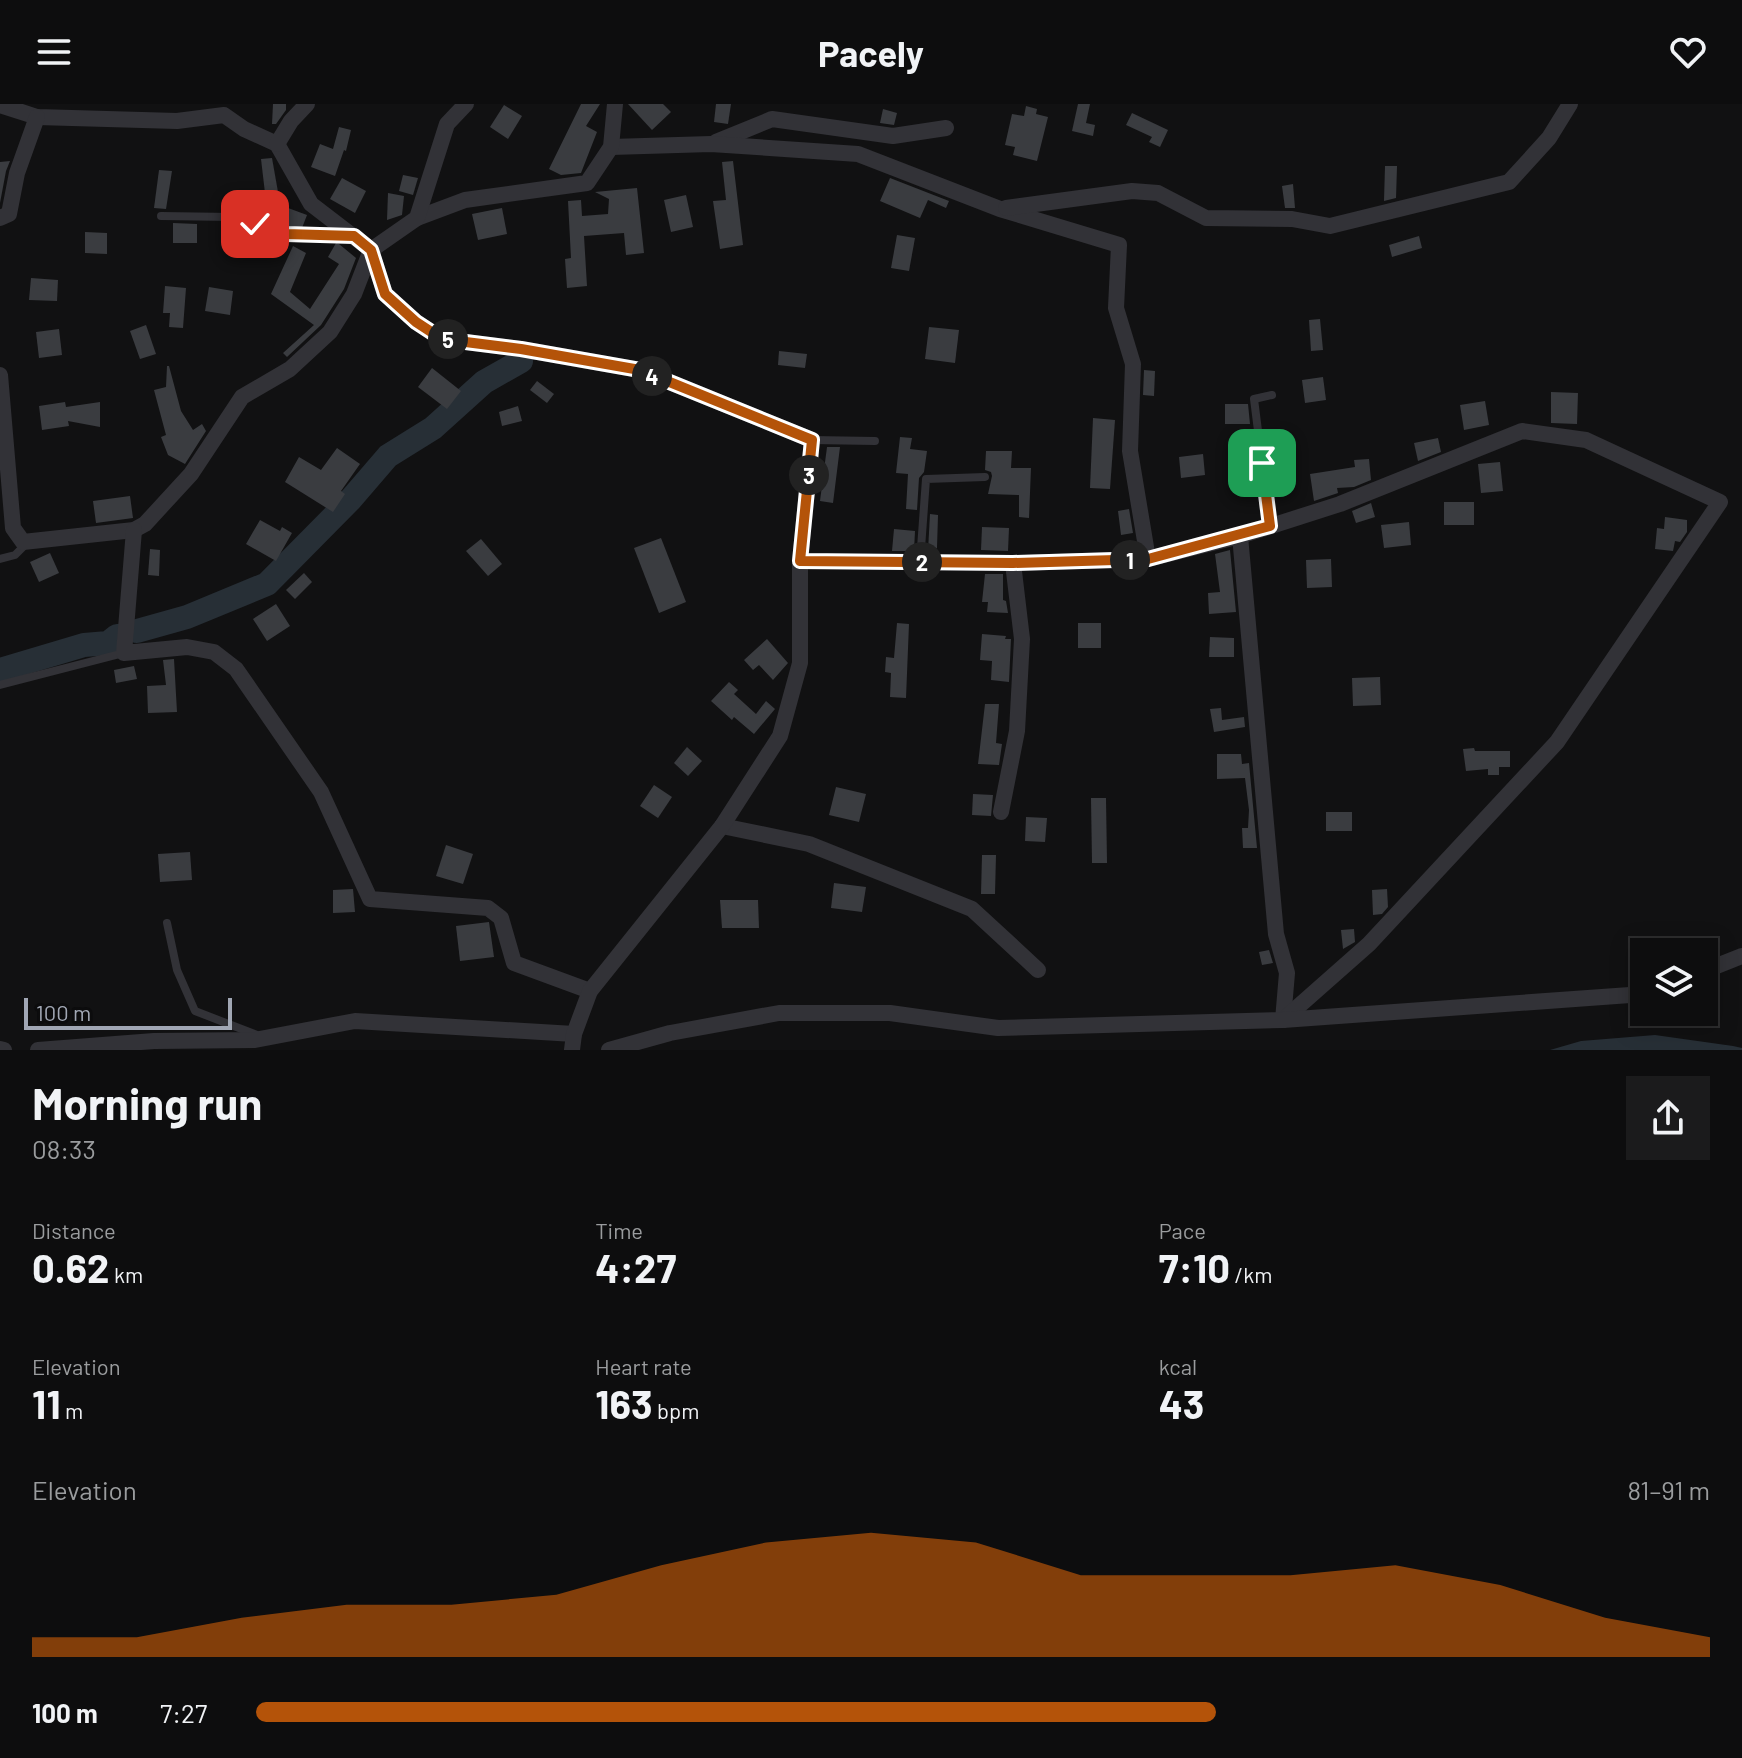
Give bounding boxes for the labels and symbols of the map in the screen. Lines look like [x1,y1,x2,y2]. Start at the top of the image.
pin [221,190,289,258]
pin: 5 [428,319,468,359]
pin: 4 [632,356,672,396]
pin [1228,429,1296,497]
pin: 3 [789,455,829,495]
pin: 1 [1110,540,1150,580]
pin: 2 [902,542,942,582]
scale bar [24,994,232,1030]

